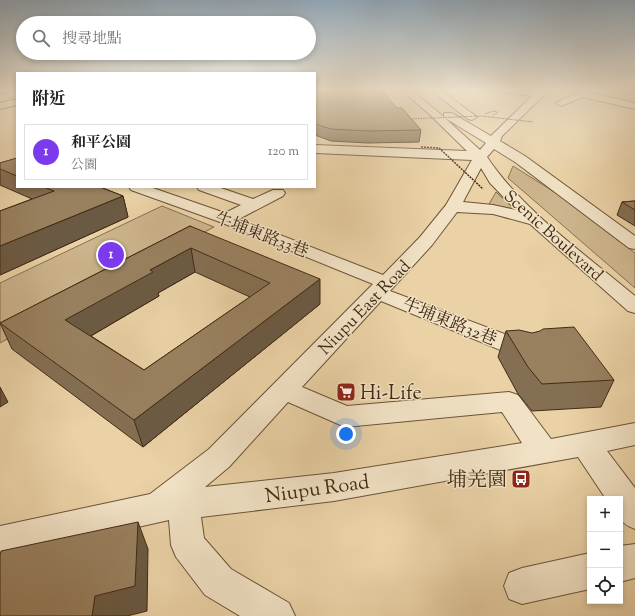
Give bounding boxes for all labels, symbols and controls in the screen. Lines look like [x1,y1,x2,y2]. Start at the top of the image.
search box [16,16,316,60]
icon: search [30,27,52,49]
text: 搜尋地點 [62,29,122,50]
text: 附近 [32,88,66,112]
text: 和平公園 [71,133,131,154]
text: 1 [44,143,48,161]
text: 120 m [268,143,299,161]
text: 公園 [71,157,97,175]
street label: Scenic Boulevard [498,185,608,288]
street label: 牛埔東路33巷 [211,207,312,265]
pin: 1 [98,240,124,270]
street label: Niupu East Road [314,255,417,361]
street label: 牛埔東路32巷 [398,293,500,353]
place label: Hi-Life [360,380,422,409]
supermarket icon: Hi-Life [335,381,357,403]
your location [336,424,356,444]
place label: 埔羌園 [447,467,507,496]
bus stop icon: 埔羌園 [510,468,532,490]
street label: Niupu Road [263,469,371,512]
map controls [587,496,623,604]
button: + [587,496,623,532]
button: − [587,532,623,568]
button: locate [587,568,623,604]

